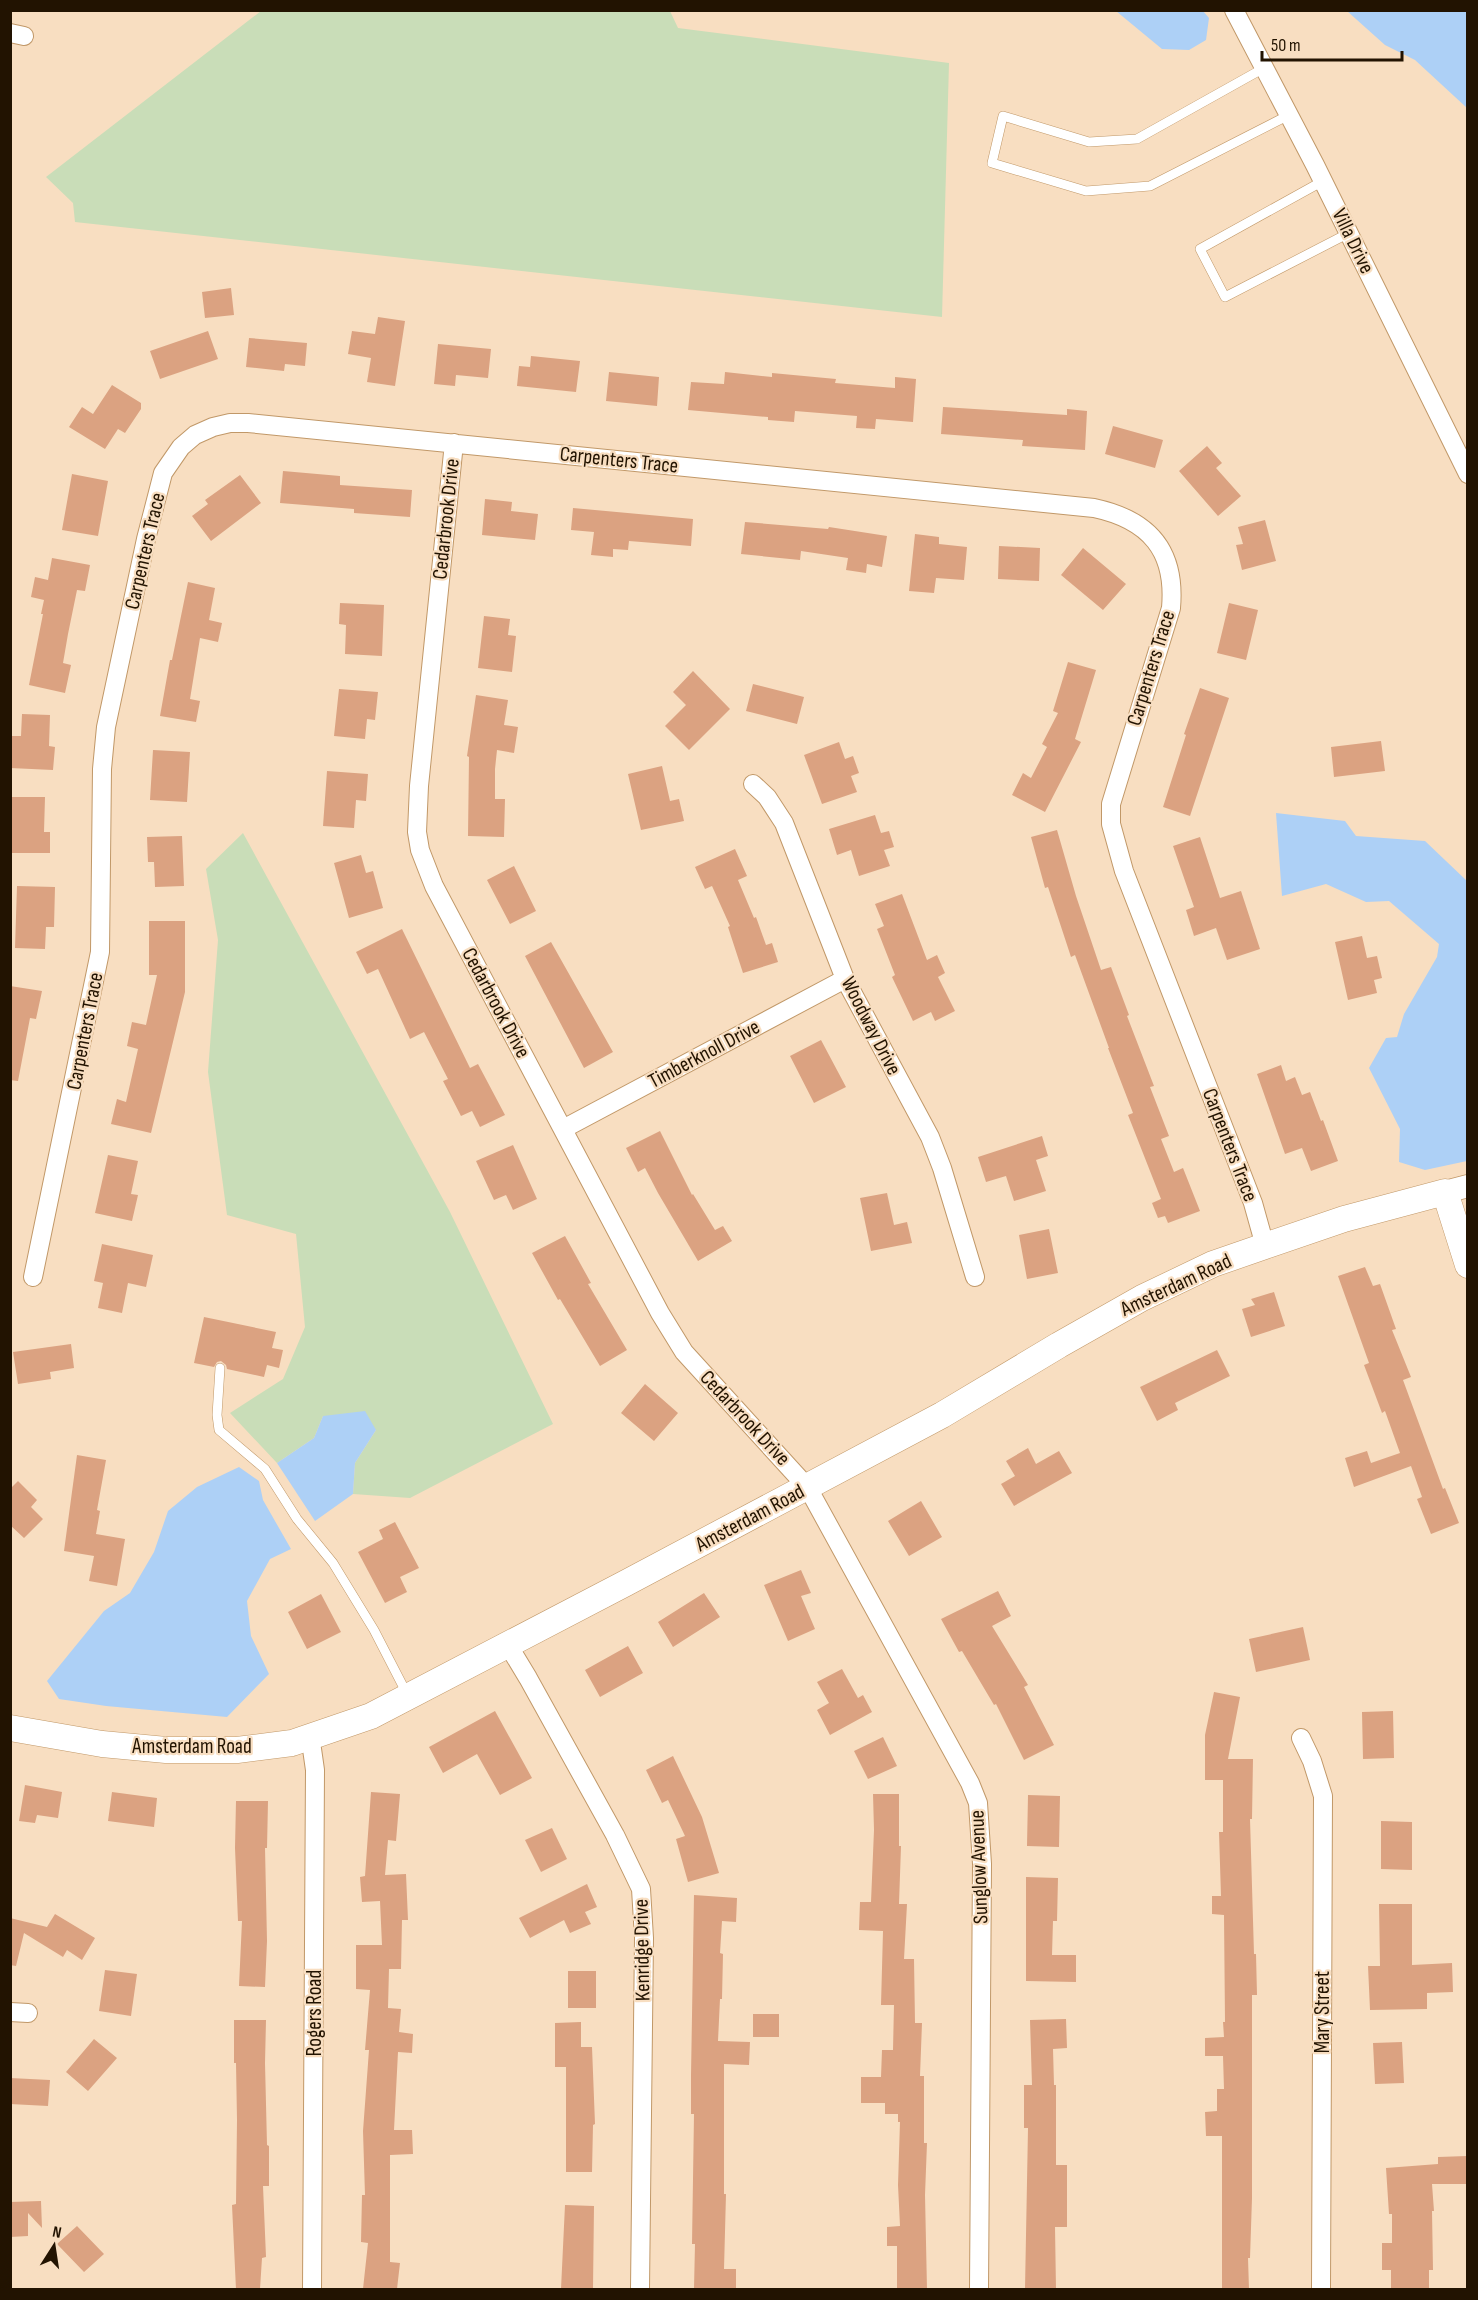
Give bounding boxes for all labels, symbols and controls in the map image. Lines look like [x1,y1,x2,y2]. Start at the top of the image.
scale bar [1262,24,1402,62]
text: 50 m [1271,35,1301,56]
street label: Villa Drive [1327,204,1379,278]
street label: Carpenters Trace [559,441,679,479]
street label: Cedarbrook Drive [427,457,465,581]
street label: Carpenters Trace [119,490,171,612]
street label: Carpenters Trace [1122,607,1180,729]
street label: Cedarbrook Drive [457,944,535,1062]
street label: Carpenters Trace [61,970,109,1092]
street label: Woodway Drive [836,973,906,1079]
street label: Timberknoll Drive [644,1014,764,1094]
street label: Carpenters Trace [1197,1085,1263,1205]
street label: Amsterdam Road [1116,1248,1235,1322]
street label: Cedarbrook Drive [695,1365,795,1471]
street label: Amsterdam Road [691,1479,809,1558]
street label: Amsterdam Road [131,1734,252,1759]
street label: Sunglow Avenue [965,1810,993,1924]
street label: Kenridge Drive [629,1899,655,2001]
street label: Rogers Road [302,1970,327,2056]
street label: Mary Street [1310,1971,1335,2053]
north arrow [24,2216,84,2276]
text: N [51,2223,63,2243]

